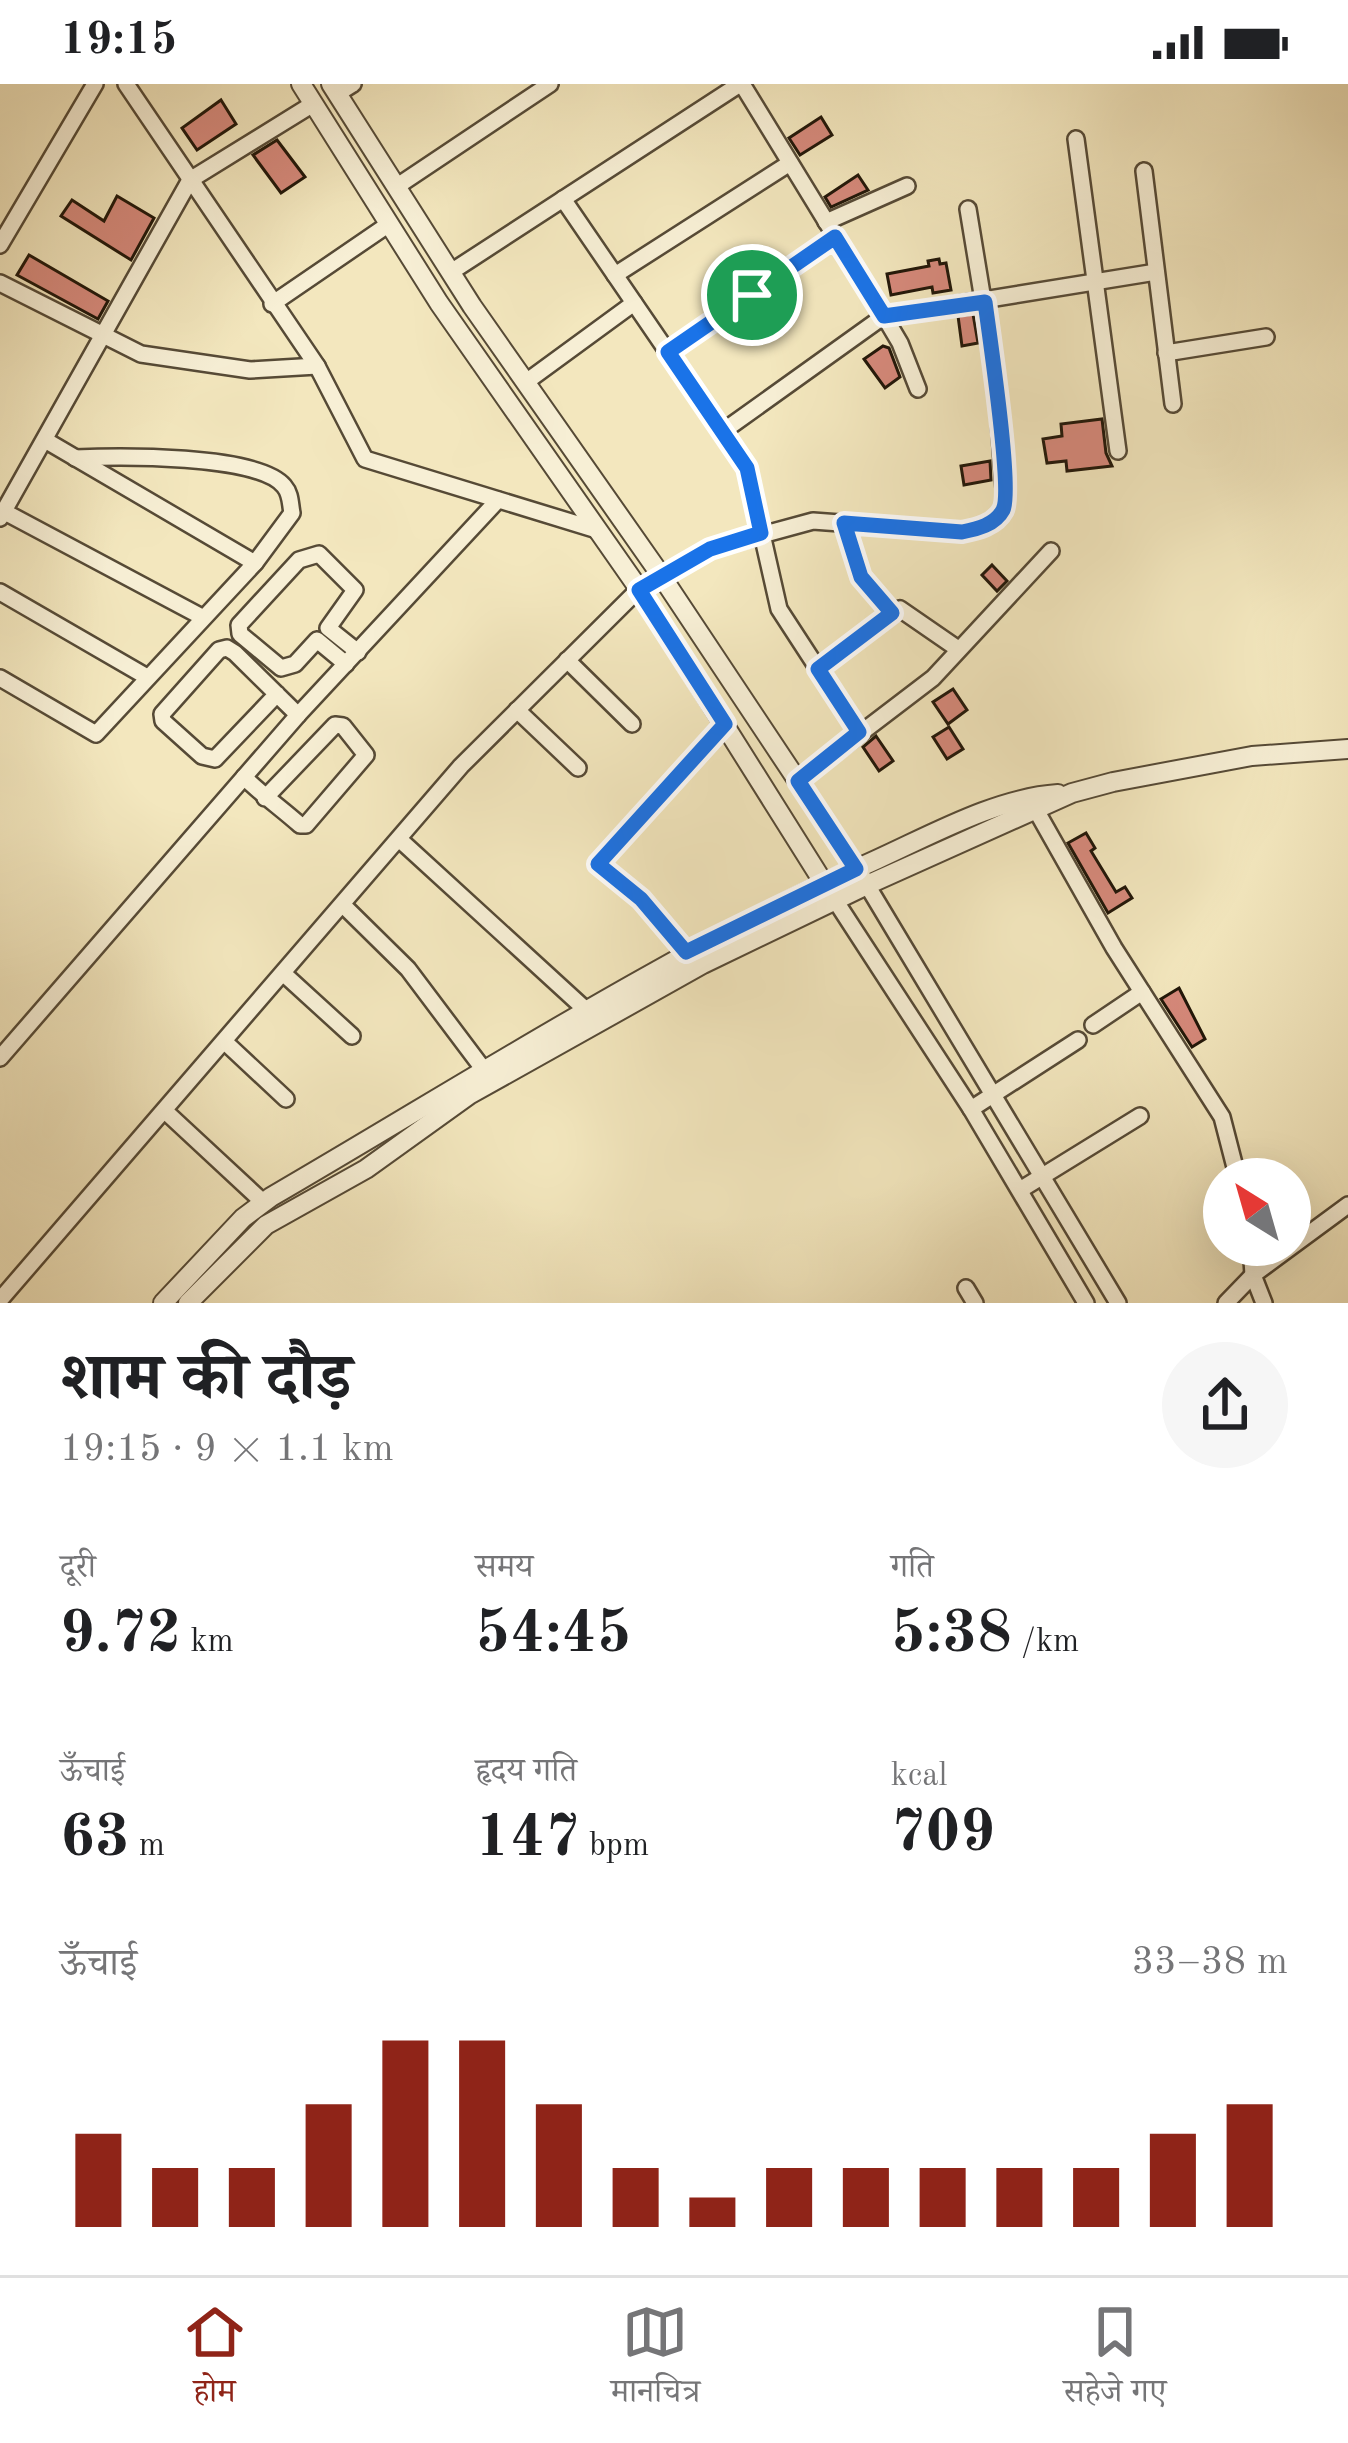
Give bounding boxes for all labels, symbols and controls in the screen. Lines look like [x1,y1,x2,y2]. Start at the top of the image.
text: 19:15 [60,19,177,64]
pin [701,244,803,346]
icon: arrive [719,262,785,328]
north arrow [1203,1158,1311,1266]
map controls [1203,1158,1311,1266]
button: share [1162,1342,1288,1468]
text: शाम की दौड़ [60,1348,351,1414]
text: 19:15 · 9 × 1.1 km [60,1430,394,1469]
text: दूरी [60,1552,96,1585]
text: समय [475,1552,533,1585]
text: गति [891,1552,934,1585]
text: 9.72 [60,1605,181,1665]
text: 54:45 [475,1605,631,1665]
text: 5:38 [891,1605,1012,1665]
text: km [181,1626,234,1659]
text: /km [1012,1626,1079,1659]
text: ऊँचाई [60,1756,125,1789]
text: हृदय गति [475,1756,577,1789]
text: kcal [891,1760,947,1793]
text: 709 [891,1804,995,1864]
text: 63 [60,1809,130,1869]
text: 147 [475,1809,580,1869]
text: m [130,1830,165,1863]
text: bpm [580,1830,649,1863]
text: 33–38 m [1131,1943,1288,1982]
text: ऊँचाई [60,1945,137,1984]
tab: होम [182,2299,248,2423]
tab: मानचित्र [611,2299,700,2423]
tab: सहेजे गए [1063,2299,1166,2423]

